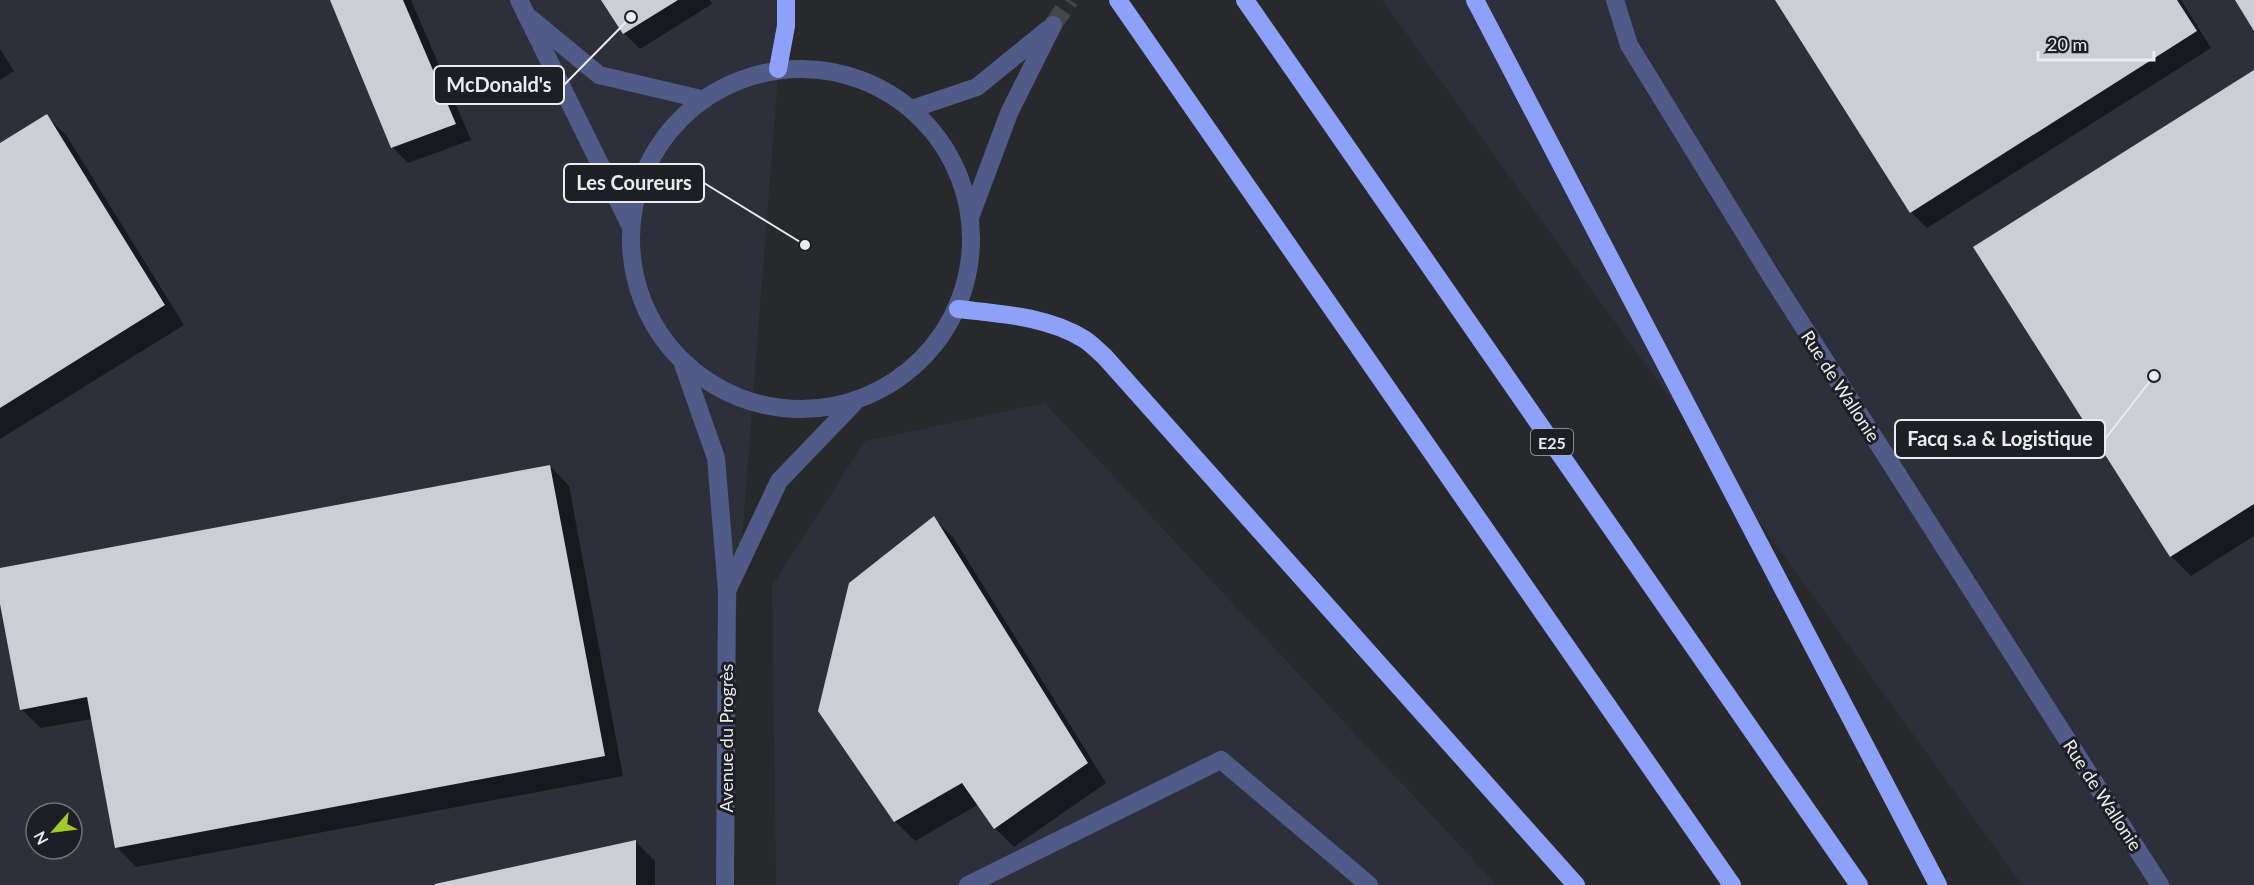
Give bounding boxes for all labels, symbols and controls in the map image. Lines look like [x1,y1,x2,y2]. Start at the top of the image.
scale bar [2038,24,2154,62]
text: 20 m [2047,33,2087,55]
callout: McDonald's [434,66,564,104]
text: McDonald's [446,72,552,96]
callout: Les Coureurs [564,164,704,202]
text: Les Coureurs [576,170,692,194]
street label: Rue de Wallonie [1797,326,1885,446]
callout: Facq s.a & Logistique [1895,420,2105,458]
text: Facq s.a & Logistique [1907,426,2093,450]
road number: E25 [1531,429,1573,455]
street label: Avenue du Progrès [715,663,737,812]
street label: Rue de Wallonie [2059,735,2147,855]
north arrow [24,801,84,861]
text: N [29,828,52,848]

